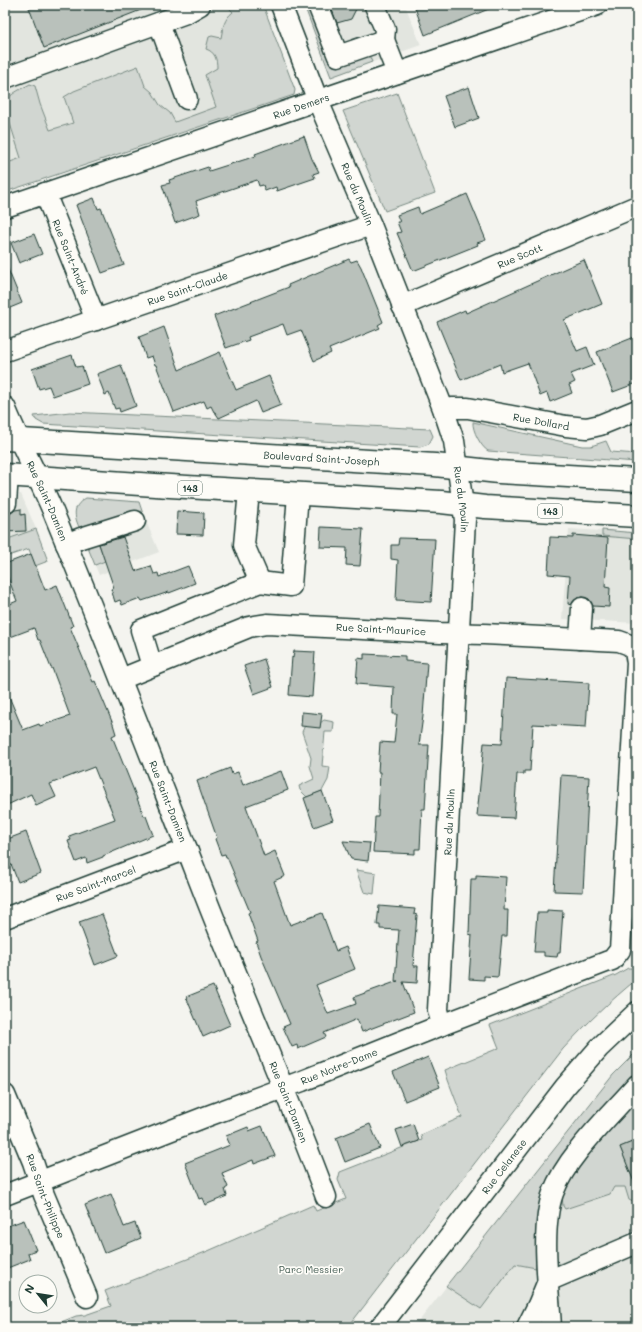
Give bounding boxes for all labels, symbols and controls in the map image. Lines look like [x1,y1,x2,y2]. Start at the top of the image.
street label: Rue Demers [271,90,331,122]
street label: Rue du Moulin [338,160,377,227]
street label: Rue Saint-André [49,217,92,297]
street label: Rue Scott [495,240,544,272]
street label: Rue Saint-Claude [145,268,230,309]
street label: Rue Dollard [512,409,570,433]
street label: Boulevard Saint-Joseph [263,448,380,469]
street label: Rue Saint-Damien [23,458,71,543]
street label: Rue du Moulin [451,465,472,533]
road number: 143 [178,481,202,495]
road number: 143 [538,504,562,518]
street label: Rue Saint-Maurice [336,620,426,638]
street label: Rue Saint-Damien [146,759,191,844]
street label: Rue du Moulin [440,788,458,856]
street label: Rue Saint-Marcel [54,862,138,905]
street label: Rue Notre-Dame [298,1045,380,1088]
street label: Rue Saint-Damien [266,1059,312,1145]
street label: Rue Celanese [478,1136,530,1197]
street label: Rue Saint-Philippe [23,1152,68,1240]
park label: Parc Messier [279,1262,343,1276]
north arrow [18,1274,58,1314]
text: N [20,1281,37,1296]

